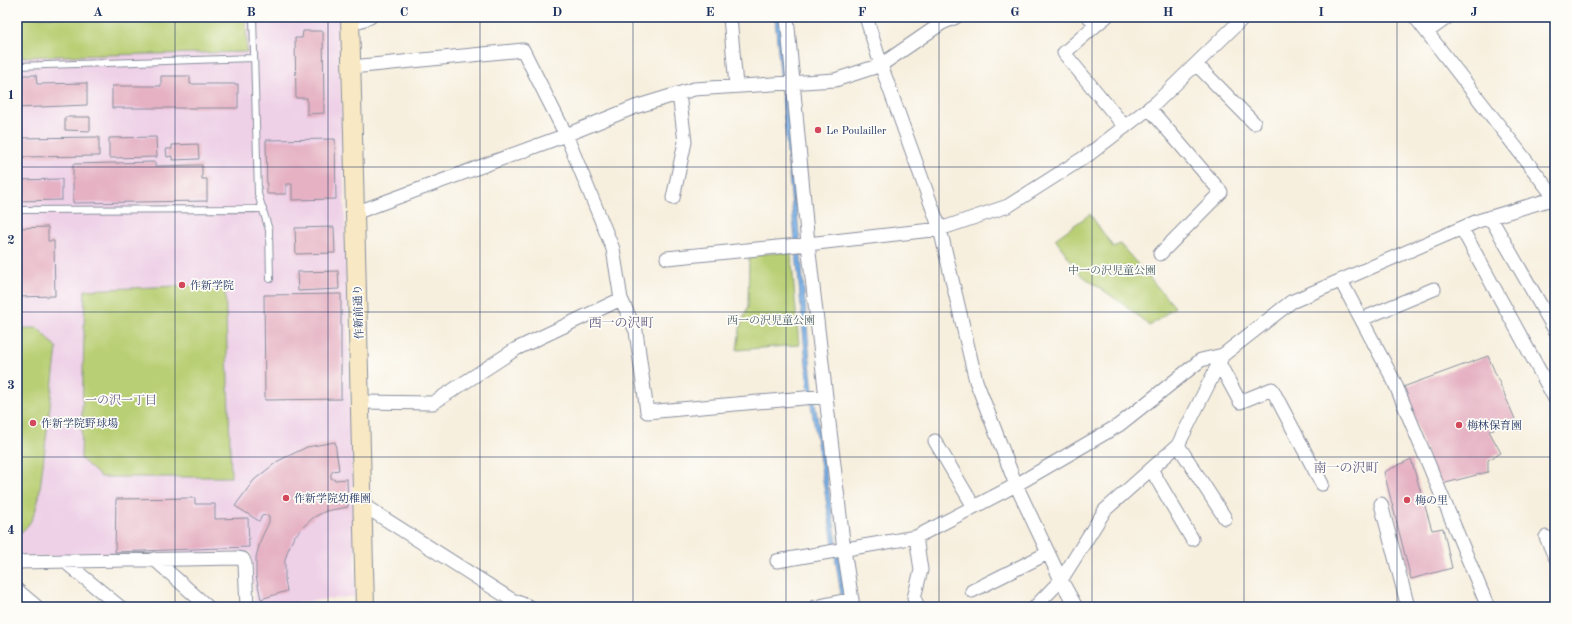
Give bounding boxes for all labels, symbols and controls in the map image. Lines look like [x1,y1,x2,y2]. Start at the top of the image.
text: A [93,6,103,19]
text: B [246,6,256,19]
text: C [400,6,408,19]
text: D [552,6,562,19]
text: E [706,6,715,19]
text: F [858,6,867,19]
text: G [1010,6,1020,19]
text: H [1163,6,1174,19]
text: I [1318,6,1324,19]
text: J [1470,6,1478,19]
text: 1 [7,89,15,102]
marker: Le Poulailler [813,125,823,135]
place label: Le Poulailler [826,126,887,137]
text: 2 [7,234,15,247]
park label: 中一の沢児童公園 [1068,264,1156,277]
place label: 作新学院 [190,279,234,292]
marker: 作新学院 [177,280,187,290]
street label: 作新前通り [351,284,366,340]
park label: 西一の沢児童公園 [727,314,815,327]
district label: 西一の沢町 [588,316,654,330]
text: 3 [7,379,15,392]
district label: 一の沢一丁目 [85,394,157,407]
place label: 作新学院野球場 [41,417,118,430]
marker: 作新学院野球場 [28,418,38,428]
place label: 梅林保育園 [1467,419,1522,432]
marker: 梅林保育園 [1454,420,1464,430]
district label: 南一の沢町 [1313,461,1379,475]
place label: 作新学院幼稚園 [294,492,371,505]
marker: 作新学院幼稚園 [281,493,291,503]
place label: 梅の里 [1415,494,1448,507]
marker: 梅の里 [1402,495,1412,505]
text: 4 [7,524,15,537]

